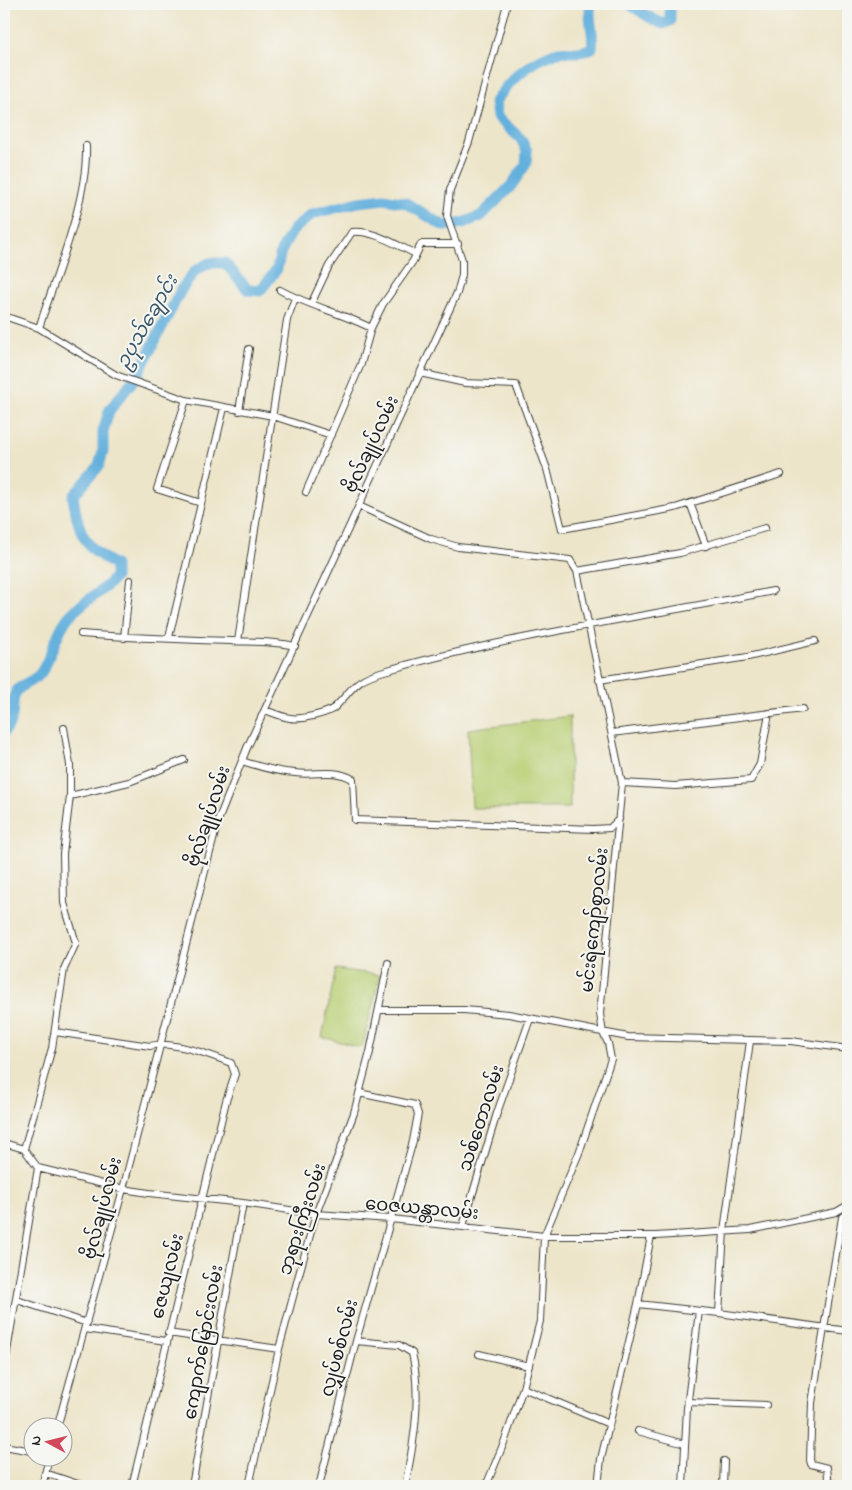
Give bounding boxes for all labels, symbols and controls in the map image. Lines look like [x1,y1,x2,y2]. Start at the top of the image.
water label: ဥပုသ်ချောင်း [109,268,187,374]
street label: ဗိုလ်ချုပ်လမ်း [336,391,407,498]
street label: ဗိုလ်ချုပ်လမ်း [178,762,238,870]
street label: မင်းရဲကျော်စွာလမ်း [573,846,617,994]
street label: သစ်တောလမ်း [452,1061,512,1175]
street label: ဗိုလ်ချုပ်လမ်း [75,1154,130,1262]
street label: ဘုရားကြီးလမ်း [271,1159,334,1279]
street label: ဝေဇယန္တာလမ်း [364,1190,480,1228]
street label: ဇေယျလမ်း [144,1231,192,1322]
street label: ကျောက်မြောင်းလမ်း [177,1263,231,1422]
street label: လျှပ်စစ်လမ်း [314,1296,366,1400]
north arrow [22,1418,72,1468]
text: N [26,1435,48,1447]

